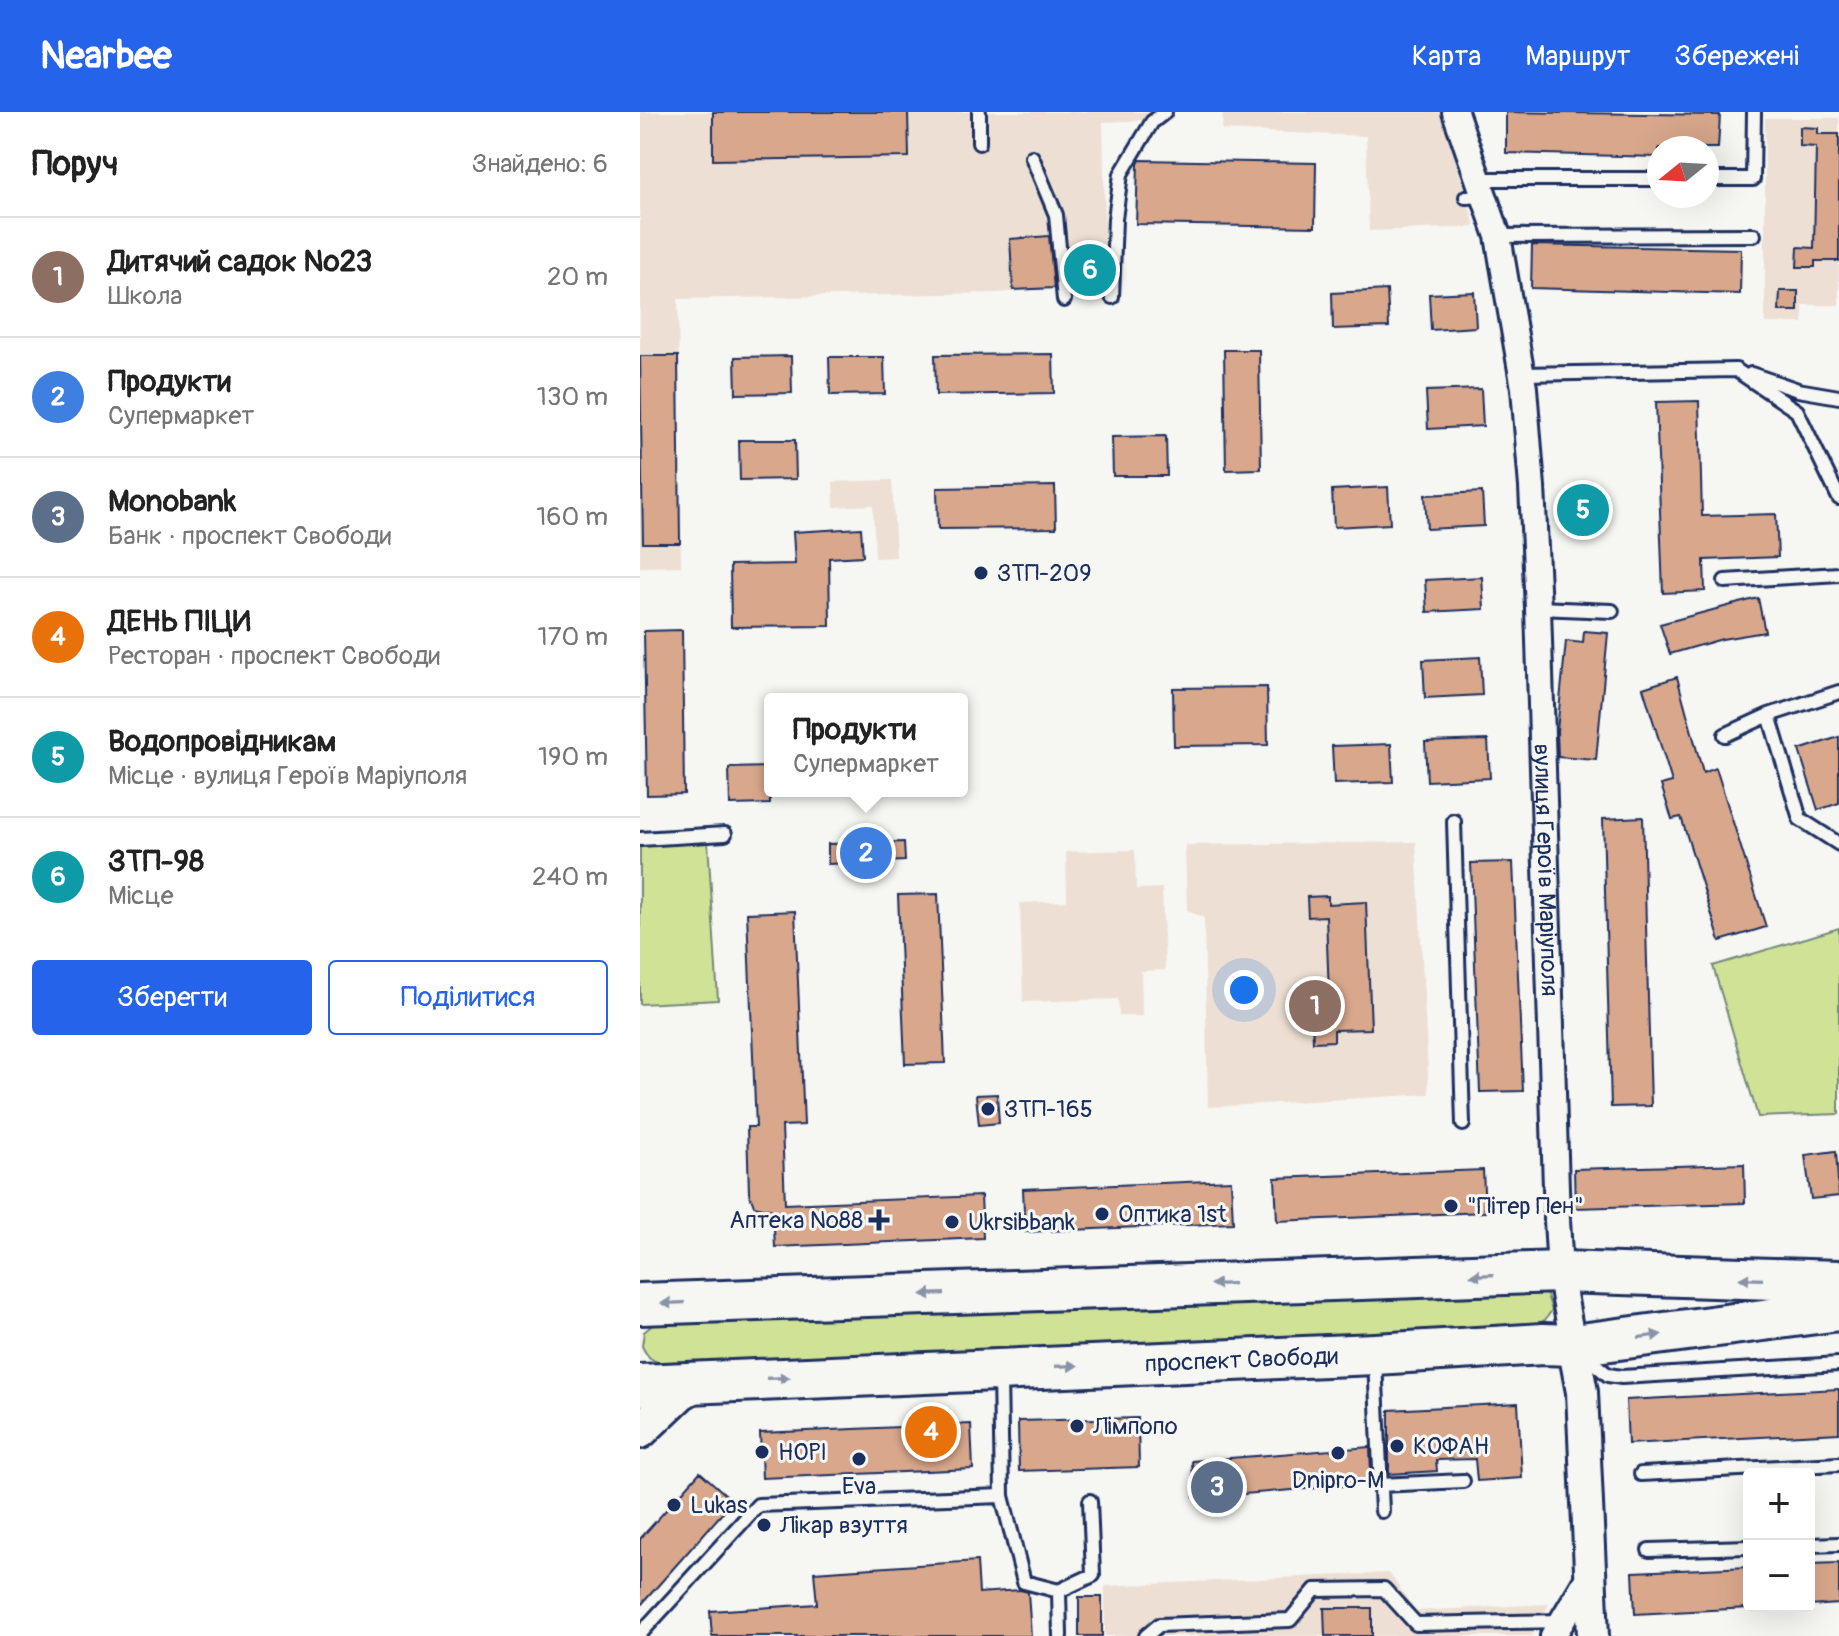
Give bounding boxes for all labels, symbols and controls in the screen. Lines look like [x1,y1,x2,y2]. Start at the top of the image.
text: Nearbee [40,32,172,80]
text: Карта [1412,39,1481,74]
text: Маршрут [1525,39,1631,74]
text: Збережені [1675,39,1799,74]
north arrow [1647,136,1719,208]
text: Поруч [32,143,118,186]
text: Знайдено: 6 [472,148,608,180]
pin: 6 [1064,240,1116,300]
text: Дитячий садок №23 [108,243,372,280]
text: 1 [53,261,63,293]
text: 20 m [547,261,608,293]
text: Школа [108,280,182,312]
text: Продукти [108,363,231,400]
text: 2 [51,381,65,413]
text: 130 m [537,381,608,413]
text: Супермаркет [108,400,254,432]
pin: 5 [1557,480,1609,540]
text: Monobank [108,483,236,520]
text: 3 [51,501,65,533]
text: 160 m [536,501,608,533]
text: Банк · проспект Свободи [108,520,391,552]
place label: ЗТП-209 [997,559,1092,588]
marker: ЗТП-209 [972,564,990,582]
text: ДЕНЬ ПІЦИ [108,603,251,640]
text: 4 [50,621,66,653]
text: 170 m [538,621,608,653]
text: Ресторан · проспект Свободи [108,640,440,672]
popup [764,693,968,797]
text: Продукти [793,711,916,748]
text: Водопровідникам [108,723,336,760]
text: 5 [51,741,65,773]
text: 190 m [538,741,608,773]
street label: вулиця Героїв Маріуполя [1528,743,1565,997]
text: Супермаркет [793,748,939,780]
text: Місце · вулиця Героїв Маріуполя [108,760,467,792]
pin: 2 [840,823,892,883]
text: ЗТП-98 [108,843,204,880]
text: 6 [50,861,66,893]
text: 240 m [532,861,608,893]
text: Місце [108,880,174,912]
button: Зберегти [32,960,312,1035]
button: Поділитися [328,960,608,1035]
your location [1224,970,1264,1010]
pin: 1 [1289,976,1341,1036]
place label: ЗТП-165 [1004,1095,1093,1124]
marker: ЗТП-165 [979,1100,997,1118]
place label: "Пітер Пен" [1467,1192,1584,1221]
marker: "Пітер Пен" [1442,1197,1460,1215]
place label: Оптика 1st [1118,1200,1227,1229]
marker: Оптика 1st [1093,1205,1111,1223]
place label: Аптека №88 [729,1206,863,1235]
place label: Ukrsibbank [968,1208,1075,1237]
marker: Аптека №88 [870,1211,888,1229]
marker: Ukrsibbank [943,1213,961,1231]
one-way arrow [1469,1268,1494,1281]
one-way arrow [1738,1272,1763,1285]
one-way arrow [1209,1277,1234,1290]
one-way arrow [920,1287,945,1300]
one-way arrow [660,1296,685,1309]
one-way arrow [1638,1329,1663,1342]
street label: проспект Свободи [1144,1341,1339,1378]
one-way arrow [1054,1359,1079,1372]
one-way arrow [766,1371,791,1384]
pin: 4 [905,1402,957,1462]
place label: Лімпопо [1092,1412,1178,1441]
marker: Лімпопо [1068,1417,1086,1435]
place label: КОФАН [1413,1432,1489,1461]
marker: КОФАН [1388,1437,1406,1455]
place label: НОРІ [778,1438,827,1467]
marker: НОРІ [753,1443,771,1461]
marker: Dnipro-M [1329,1444,1347,1462]
marker: Eva [850,1450,868,1468]
pin: 3 [1191,1457,1243,1517]
place label: Dnipro-M [1292,1466,1384,1495]
map controls [1743,1468,1815,1612]
button: + [1743,1468,1815,1540]
place label: Eva [842,1472,876,1501]
place label: Lukas [690,1491,748,1520]
marker: Lukas [665,1496,683,1514]
place label: Лікар взуття [779,1511,908,1540]
marker: Лікар взуття [755,1516,773,1534]
button: − [1743,1540,1815,1612]

